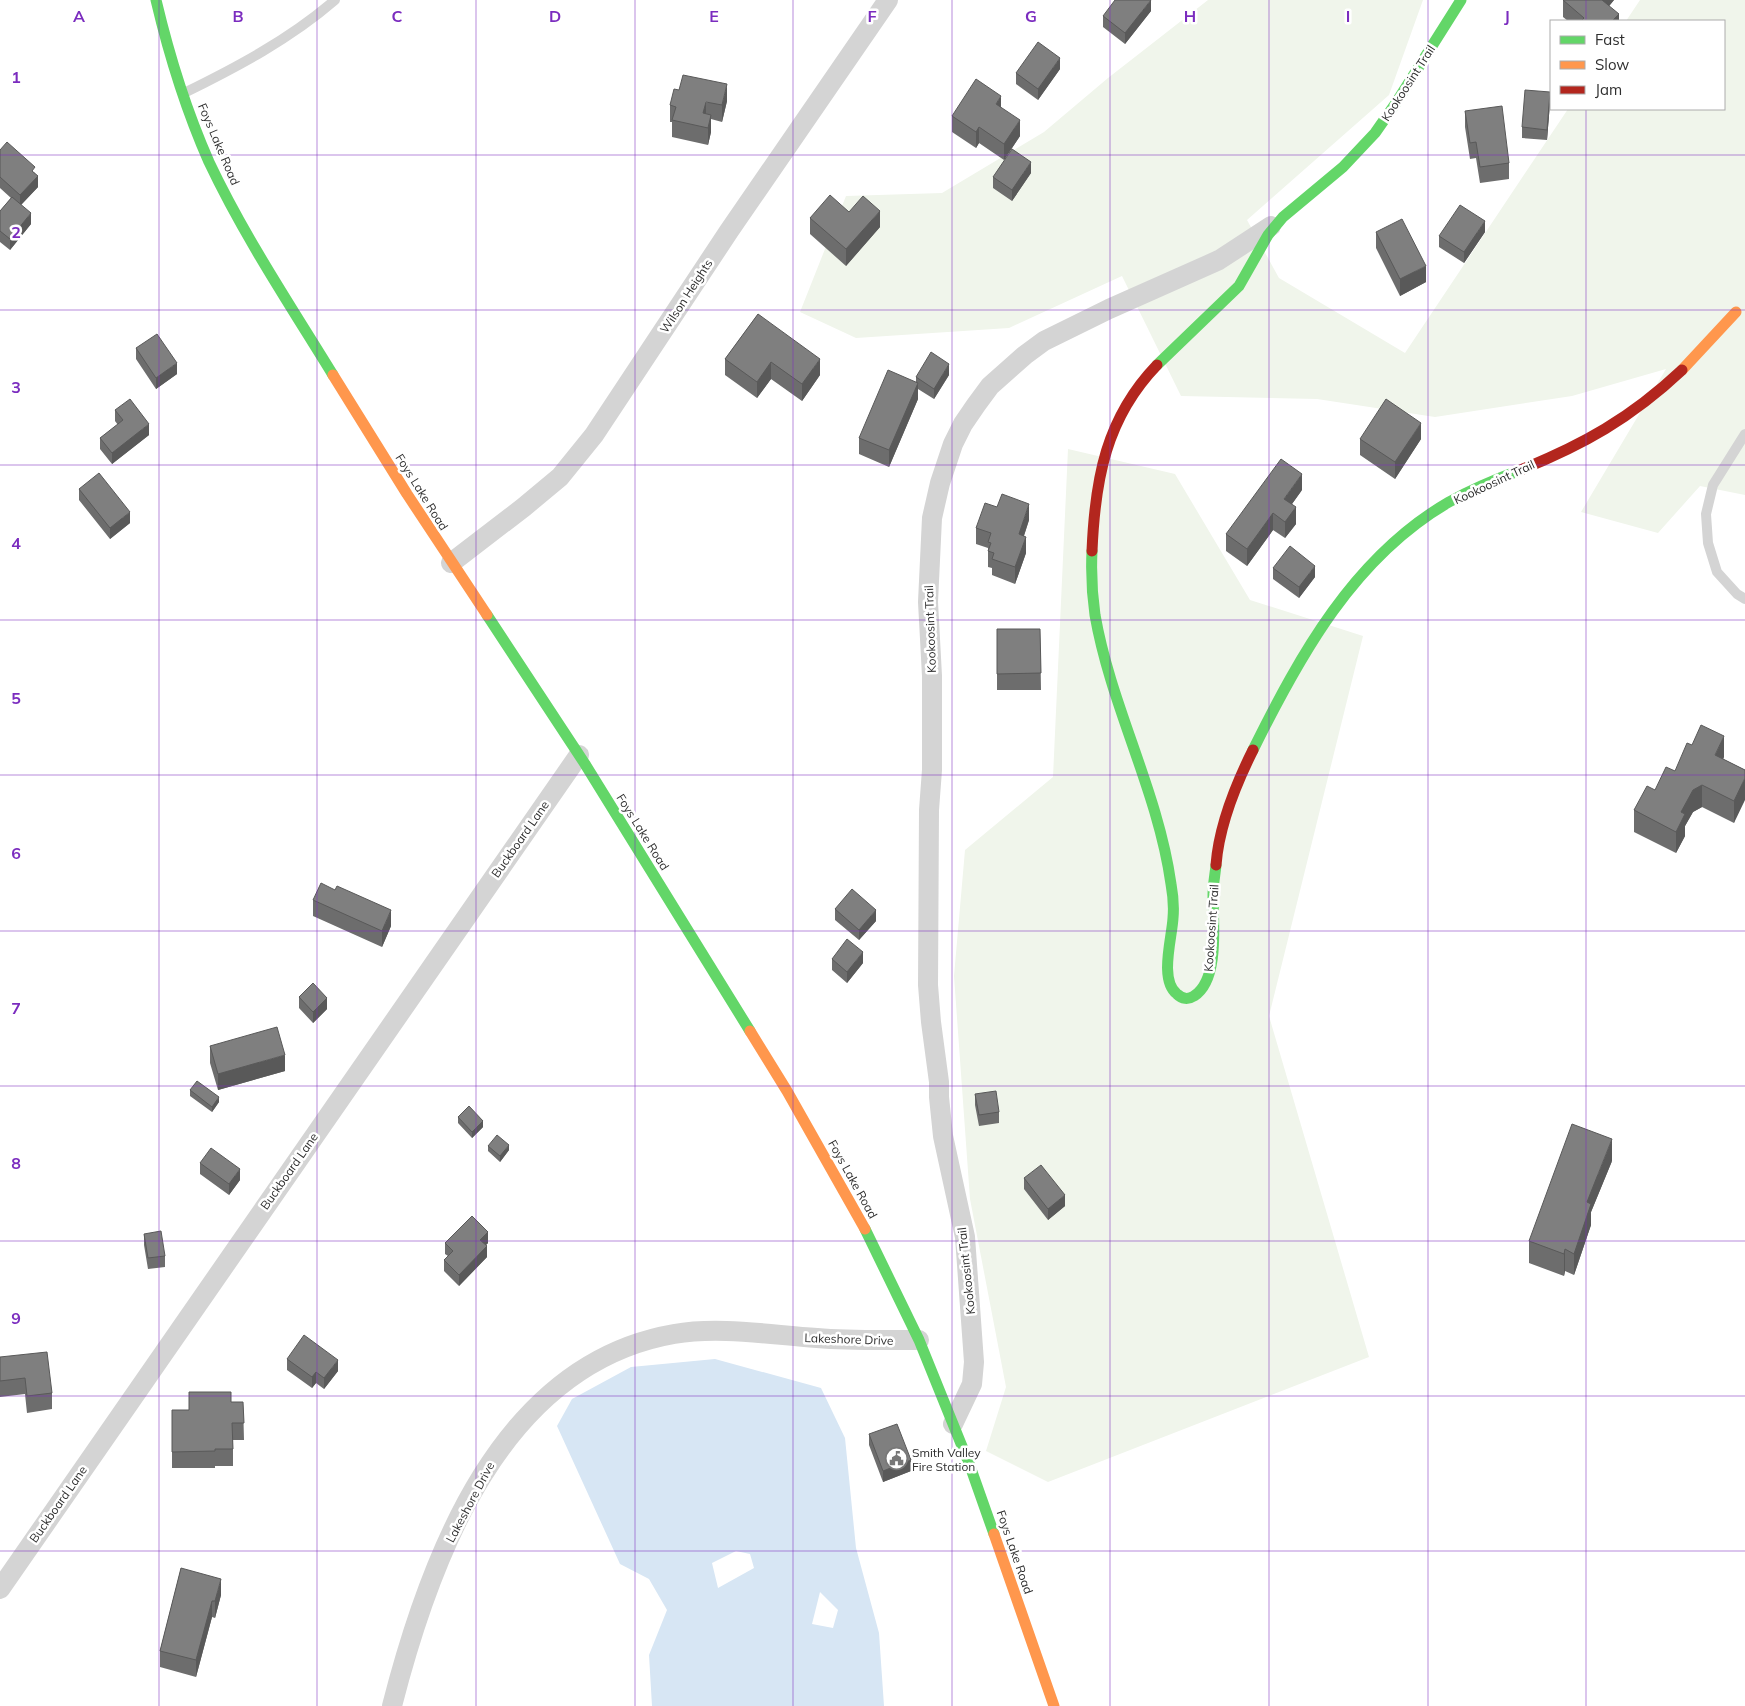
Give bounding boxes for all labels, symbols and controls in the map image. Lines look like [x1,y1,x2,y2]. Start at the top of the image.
text: A [73,6,85,26]
text: B [232,6,244,26]
text: C [392,6,403,26]
text: D [549,6,561,26]
text: E [709,6,719,26]
text: F [867,6,877,26]
text: G [1025,6,1037,26]
text: H [1184,6,1196,26]
text: I [1346,6,1350,26]
text: J [1504,6,1510,26]
legend [1550,20,1725,110]
text: Fast [1595,30,1625,49]
street label: Kookoosint Trail [1378,42,1438,124]
text: Slow [1595,55,1629,74]
text: 1 [11,67,21,87]
text: Jam [1595,80,1622,99]
street label: Foys Lake Road [195,101,243,187]
text: 2 [11,222,21,242]
street label: Wilson Heights [657,256,715,336]
text: 3 [11,377,21,397]
street label: Foys Lake Road [392,451,452,533]
street label: Kookoosint Trail [1451,457,1537,507]
text: 4 [11,533,21,553]
street label: Kookoosint Trail [921,585,939,673]
text: 5 [11,688,21,708]
street label: Foys Lake Road [613,791,673,873]
street label: Buckboard Lane [488,798,552,880]
text: 6 [11,843,21,863]
street label: Kookoosint Trail [1200,884,1222,972]
text: 7 [11,998,21,1018]
street label: Buckboard Lane [257,1130,321,1212]
street label: Foys Lake Road [825,1137,881,1221]
text: 8 [11,1153,21,1173]
street label: Kookoosint Trail [954,1227,978,1315]
text: 9 [11,1308,21,1328]
street label: Lakeshore Drive [804,1330,894,1348]
place label: Smith Valley Fire Station [912,1445,981,1474]
public building icon: Smith Valley Fire Station [884,1447,908,1471]
street label: Lakeshore Drive [442,1459,498,1545]
street label: Buckboard Lane [26,1463,90,1545]
street label: Foys Lake Road [994,1508,1036,1596]

